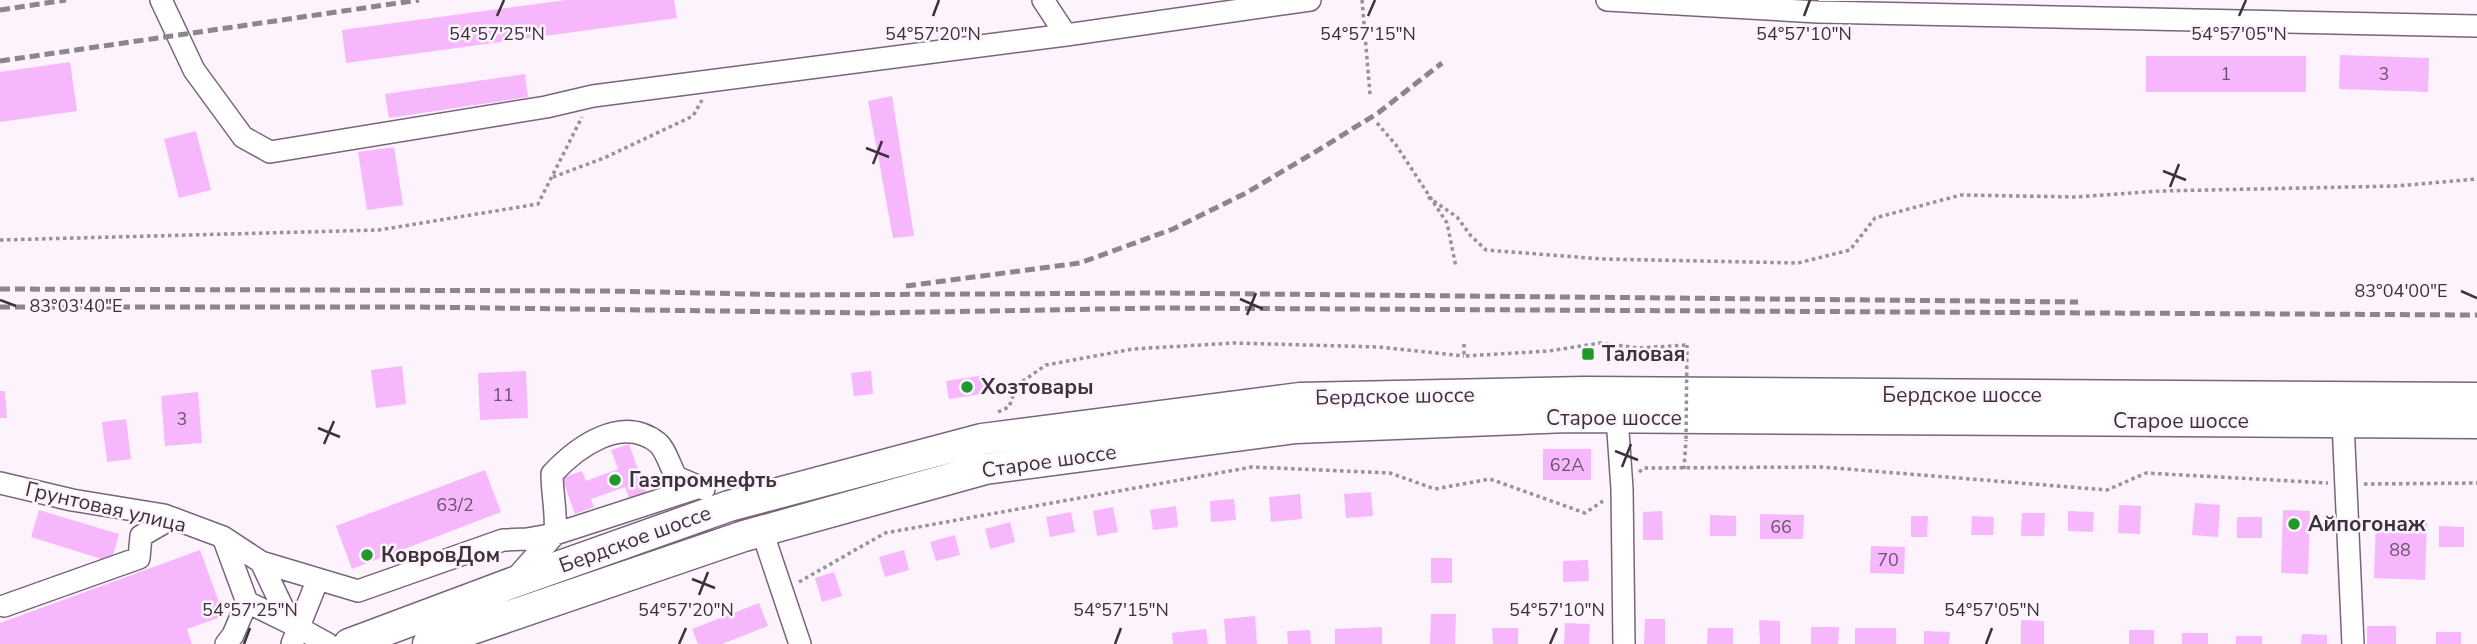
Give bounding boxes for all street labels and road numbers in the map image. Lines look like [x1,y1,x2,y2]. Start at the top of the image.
street label: Бердское шоссе [1315,381,1475,411]
street label: Бердское шоссе [1882,381,2042,409]
street label: Старое шоссе [1546,404,1682,432]
street label: Старое шоссе [2113,407,2249,435]
street label: Старое шоссе [980,438,1118,484]
street label: Грунтовая улица [23,475,189,539]
street label: Бердское шоссе [555,499,715,579]

